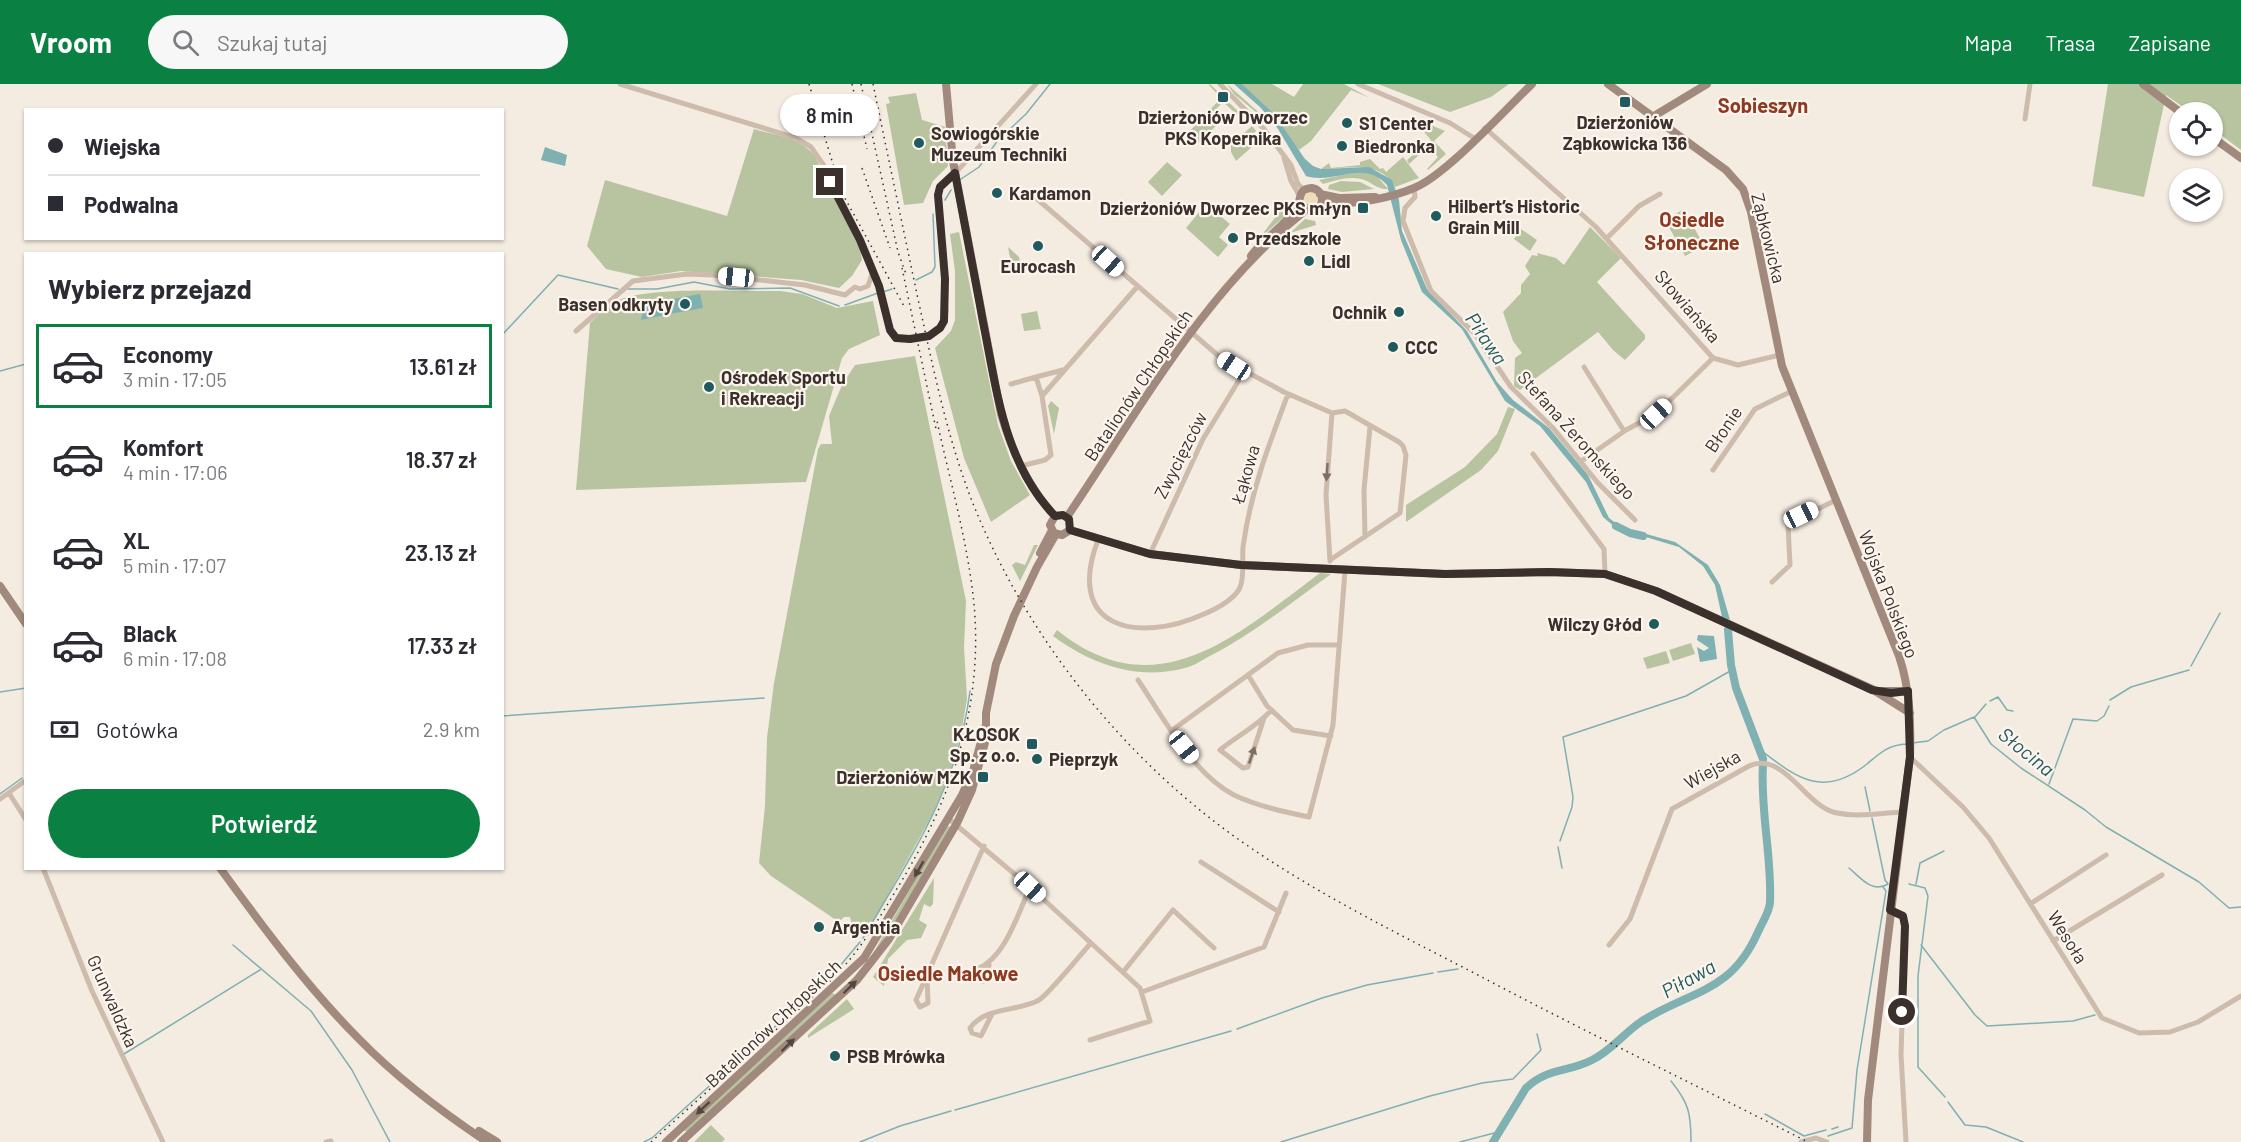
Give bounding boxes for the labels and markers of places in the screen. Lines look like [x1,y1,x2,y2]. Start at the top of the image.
marker: Dzierżoniów Dworzec PKS Kopernika [1216,90,1230,104]
marker: Dzierżoniów Ząbkowicka 136 [1618,95,1632,109]
place label: Dzierżoniów Dworzec PKS Kopernika [1138,106,1308,149]
place label: Dzierżoniów Ząbkowicka 136 [1563,111,1688,154]
place label: S1 Center [1359,112,1434,134]
marker: S1 Center [1340,116,1354,130]
place label: Sowiogórskie Muzeum Techniki [931,122,1067,165]
place label: Biedronka [1354,135,1435,157]
marker: Sowiogórskie Muzeum Techniki [912,136,926,150]
marker: Biedronka [1335,139,1349,153]
place label: Kardamon [1009,182,1091,204]
marker: Kardamon [990,186,1004,200]
place label: Hilbert’s Historic Grain Mill [1448,195,1580,238]
place label: Dzierżoniów Dworzec PKS młyn [1100,197,1351,219]
marker: Dzierżoniów Dworzec PKS młyn [1356,201,1370,215]
marker: Hilbert’s Historic Grain Mill [1429,209,1443,223]
place label: Przedszkole [1245,227,1342,249]
marker: Przedszkole [1226,231,1240,245]
marker: Eurocash [1031,239,1045,253]
place label: Lidl [1321,250,1350,272]
marker: Lidl [1302,254,1316,268]
place label: Eurocash [1000,255,1076,277]
place label: Basen odkryty [558,293,673,315]
marker: Basen odkryty [678,297,692,311]
place label: Ochnik [1332,301,1387,323]
marker: Ochnik [1392,305,1406,319]
place label: CCC [1405,336,1438,358]
marker: CCC [1386,340,1400,354]
place label: Ośrodek Sportu i Rekreacji [721,366,846,409]
marker: Ośrodek Sportu i Rekreacji [702,380,716,394]
place label: Wilczy Głód [1548,613,1642,635]
marker: Wilczy Głód [1647,617,1661,631]
place label: KŁOSOK Sp. z o.o. [950,723,1020,766]
marker: KŁOSOK Sp. z o.o. [1025,737,1039,751]
place label: Pieprzyk [1049,748,1119,770]
marker: Pieprzyk [1030,752,1044,766]
place label: Dzierżoniów MZK [836,766,971,788]
marker: Dzierżoniów MZK [976,770,990,784]
place label: Argentia [831,916,900,938]
marker: Argentia [812,920,826,934]
place label: PSB Mrówka [847,1045,945,1067]
marker: PSB Mrówka [828,1049,842,1063]

